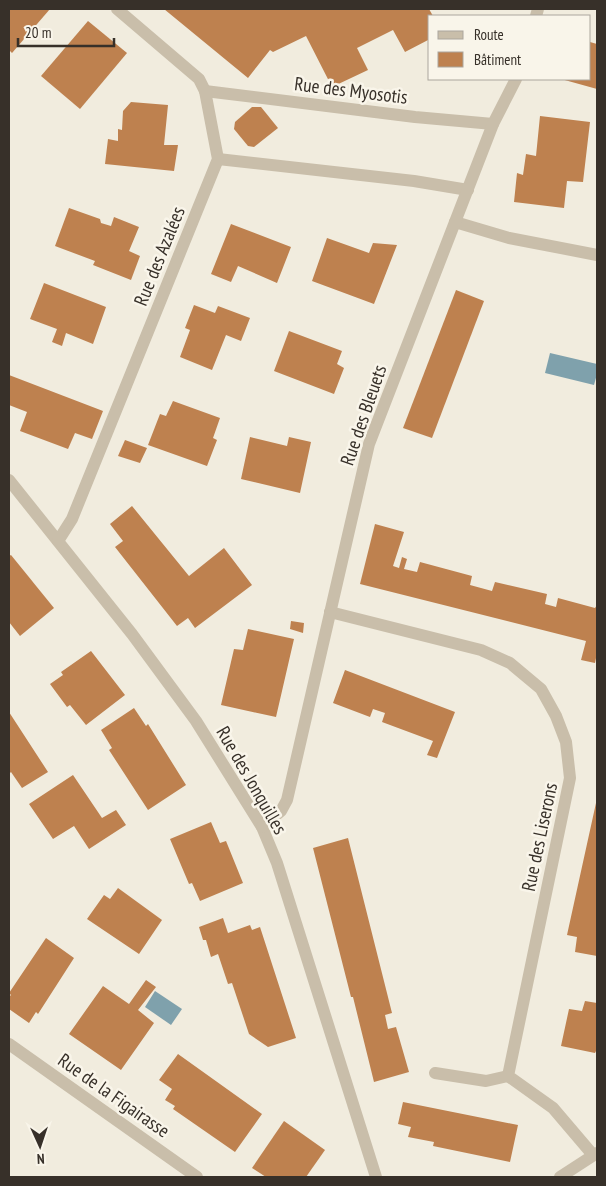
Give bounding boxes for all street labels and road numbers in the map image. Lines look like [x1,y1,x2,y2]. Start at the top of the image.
street label: Rue des Myosotis [293,71,409,109]
street label: Rue des Azalées [128,203,190,309]
street label: Rue des Bleuets [335,362,391,468]
street label: Rue des Jonquilles [211,722,293,838]
street label: Rue des Liserons [516,781,562,893]
street label: Rue de la Figairasse [54,1048,175,1142]

